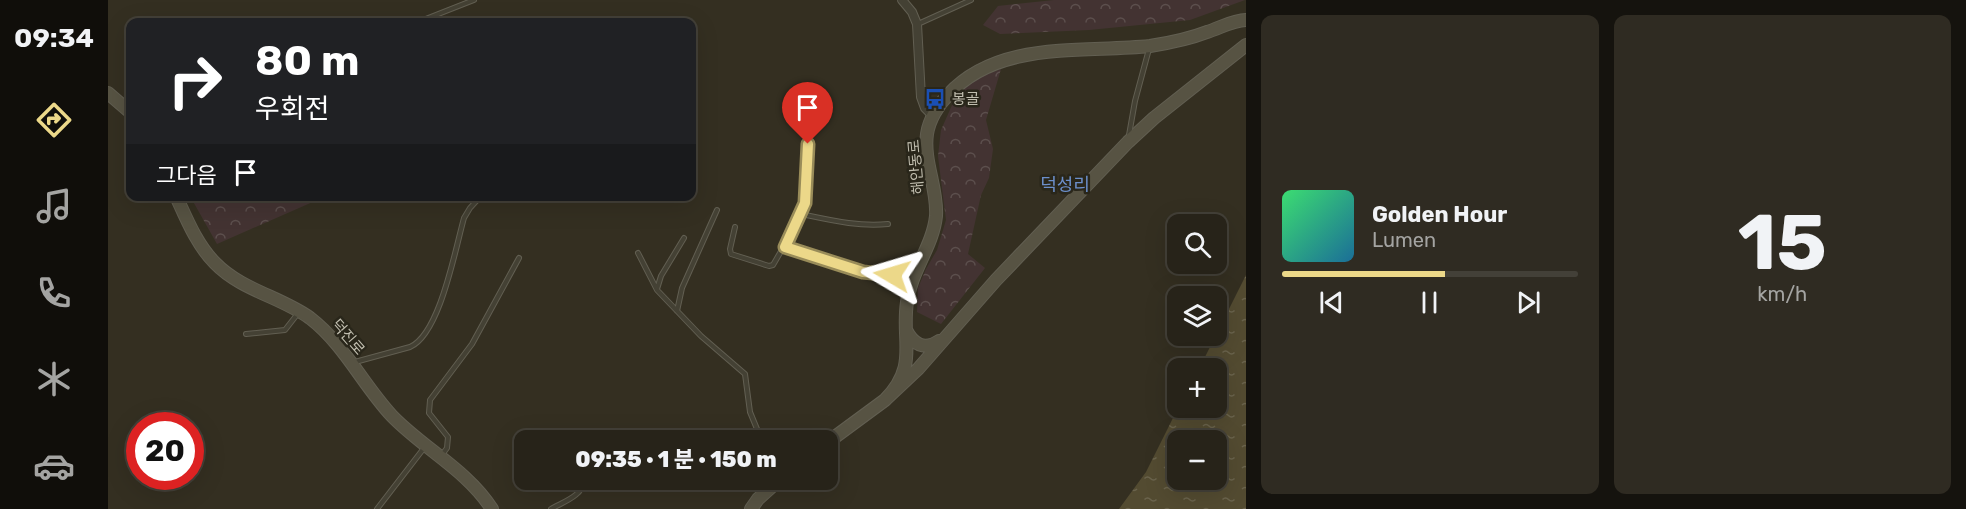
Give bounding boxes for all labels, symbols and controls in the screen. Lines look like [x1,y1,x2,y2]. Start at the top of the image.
text: 09:34 [14,22,94,54]
text: 80 m [255,36,359,86]
icon: right [156,42,234,120]
pin [782,82,833,144]
bus stop icon: 봉골 [923,87,947,111]
place label: 봉골 [952,90,980,108]
icon: arrive [791,91,824,124]
text: 우회전 [255,93,330,125]
icon: directions [33,99,75,141]
street label: 해안동로 [905,139,927,195]
icon: arrive [229,156,262,189]
text: 그다음 [156,162,217,189]
district label: 덕성리 [1040,174,1090,196]
icon: music [33,185,75,227]
text: 15 [1738,196,1827,289]
text: Golden Hour [1372,201,1507,228]
map controls [1167,214,1227,490]
button: search [1167,214,1227,274]
text: Lumen [1372,228,1436,252]
position arrow [860,243,924,307]
icon: phone [33,272,75,314]
text: km/h [1757,282,1807,306]
button: layers [1167,286,1227,346]
icon: previous [1315,286,1348,319]
icon: pause [1413,286,1446,319]
icon: next [1512,286,1545,319]
street label: 덕진로 [328,315,368,359]
icon: climate [33,358,75,400]
button: + [1167,358,1227,418]
speed limit sign: 20 [126,412,204,490]
button: − [1167,430,1227,490]
icon: car [33,445,75,487]
text: 09:35 · 1 분 · 150 m [575,446,777,473]

